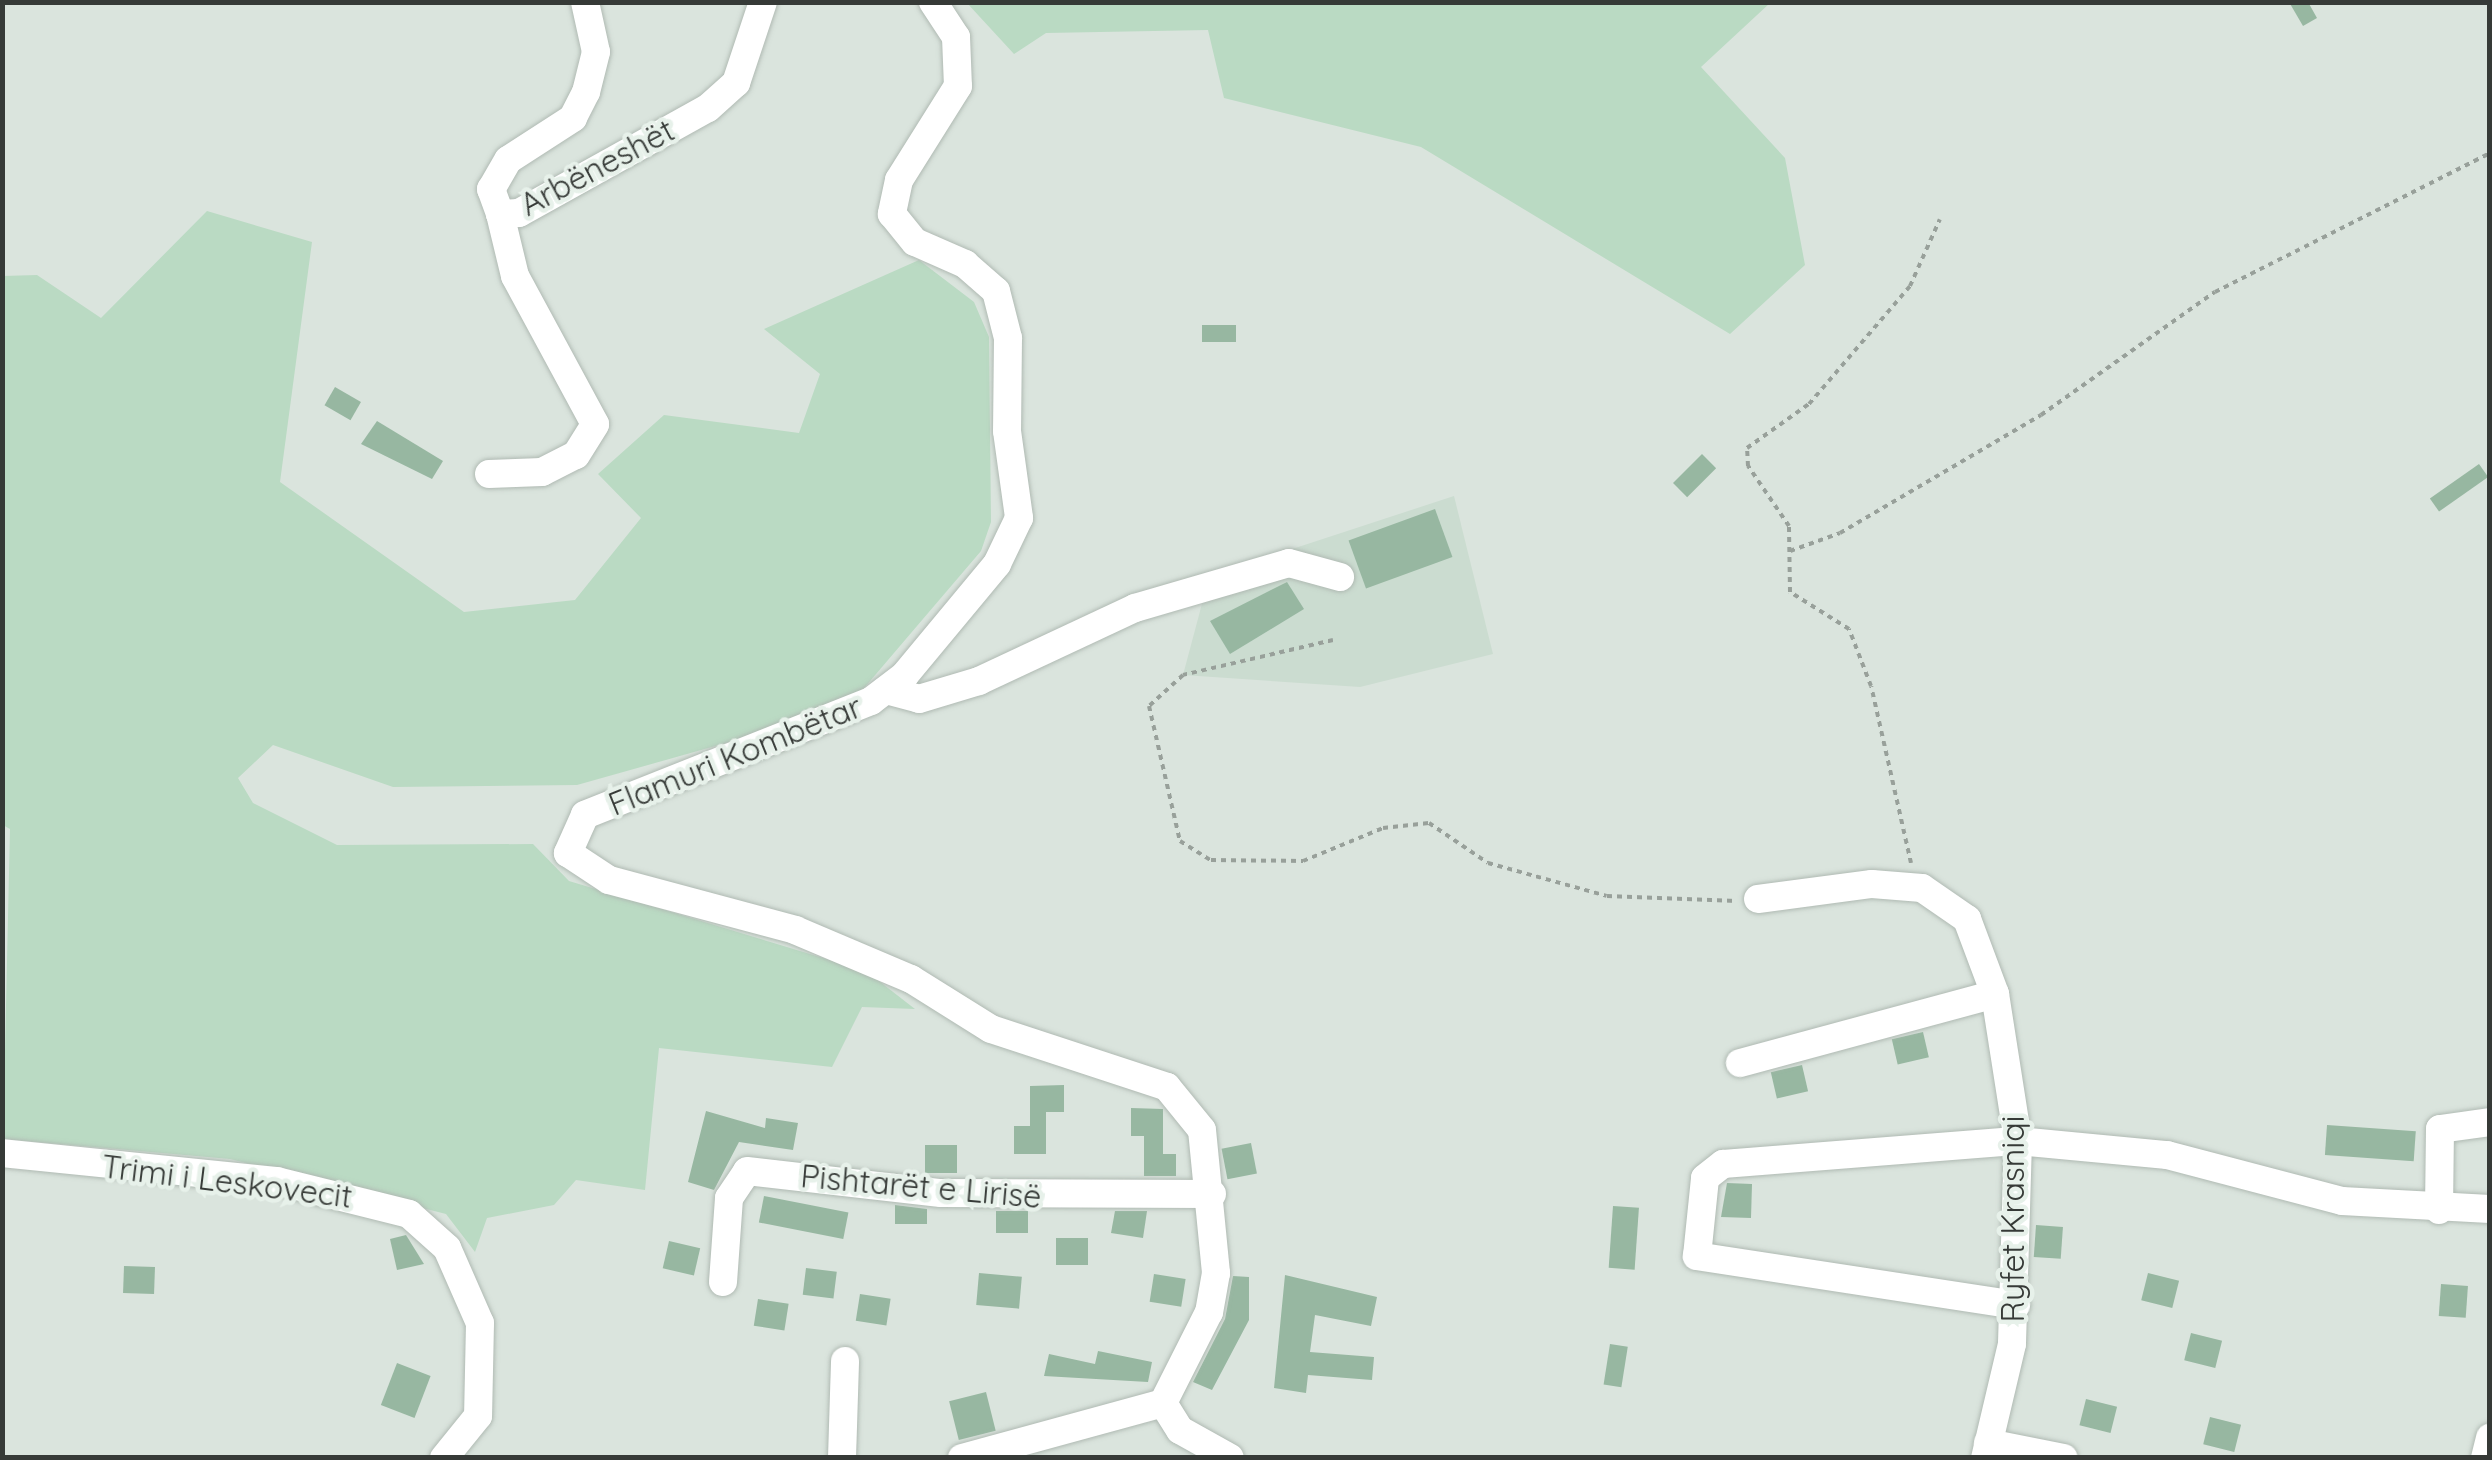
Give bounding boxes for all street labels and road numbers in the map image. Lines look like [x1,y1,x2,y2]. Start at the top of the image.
street label: Arbëneshët [513,110,681,224]
street label: Flamuri Kombëtar [603,687,867,823]
street label: Ryfet Krasniqi [1993,1116,2031,1322]
street label: Trimi i Leskovecit [100,1147,354,1215]
street label: Pishtarët e Lirisë [799,1156,1043,1216]

